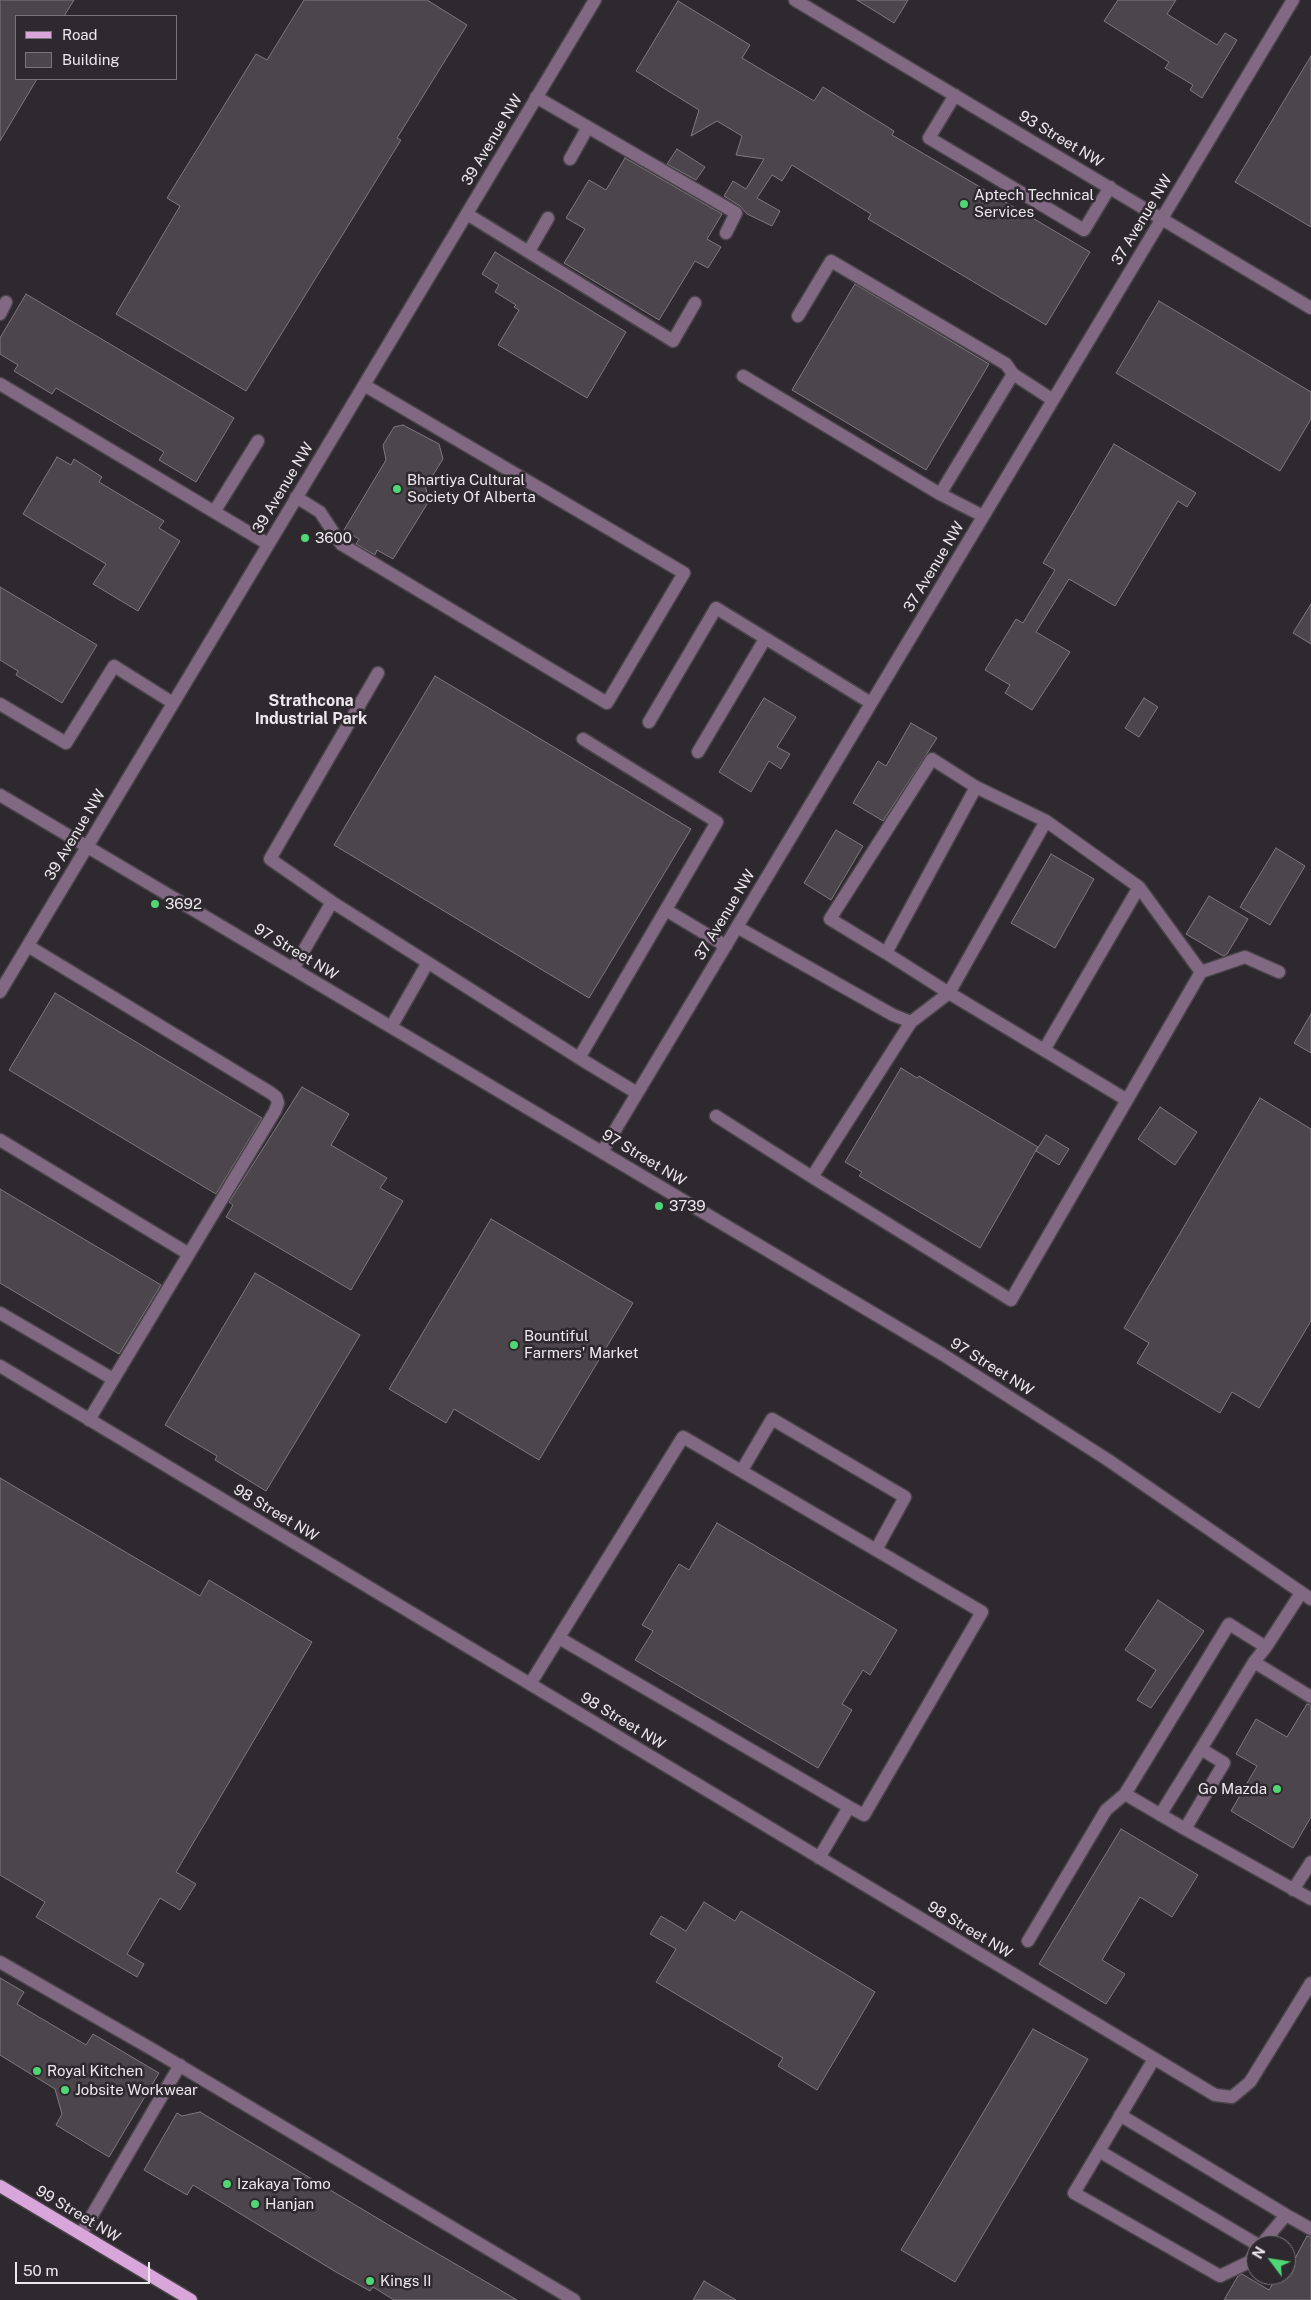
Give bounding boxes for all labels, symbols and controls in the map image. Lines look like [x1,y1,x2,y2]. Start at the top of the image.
legend [15,15,178,80]
text: Road [62,26,98,43]
text: Building [62,51,120,68]
street label: 39 Avenue NW [458,91,526,189]
street label: 93 Street NW [1015,107,1107,171]
street label: 37 Avenue NW [1108,171,1176,269]
place label: Aptech Technical Services [974,186,1094,221]
marker: Aptech Technical Services [958,198,970,210]
street label: 39 Avenue NW [249,439,317,537]
place label: Bhartiya Cultural Society Of Alberta [407,471,536,506]
marker: Bhartiya Cultural Society Of Alberta [391,483,403,495]
street label: 37 Avenue NW [900,518,968,616]
place label: 3600 [315,529,352,547]
marker: 3600 [299,532,311,544]
district label: Strathcona Industrial Park [255,691,367,729]
street label: 39 Avenue NW [41,786,109,884]
street label: 37 Avenue NW [691,866,759,964]
place label: 3692 [165,895,202,913]
marker: 3692 [149,898,161,910]
street label: 97 Street NW [251,920,341,984]
street label: 97 Street NW [599,1126,689,1190]
place label: 3739 [669,1197,706,1215]
marker: 3739 [653,1200,665,1212]
place label: Bountiful Farmers' Market [524,1327,639,1362]
street label: 97 Street NW [947,1334,1037,1400]
marker: Bountiful Farmers' Market [508,1339,520,1351]
street label: 98 Street NW [230,1481,322,1545]
street label: 98 Street NW [577,1689,669,1753]
place label: Go Mazda [1198,1780,1267,1798]
marker: Go Mazda [1271,1783,1283,1795]
street label: 98 Street NW [924,1898,1016,1962]
place label: Royal Kitchen [47,2062,143,2080]
marker: Royal Kitchen [31,2065,43,2077]
place label: Jobsite Workwear [75,2081,198,2099]
marker: Jobsite Workwear [59,2084,71,2096]
place label: Izakaya Tomo [237,2175,331,2193]
marker: Izakaya Tomo [221,2178,233,2190]
street label: 99 Street NW [32,2182,124,2246]
place label: Hanjan [265,2195,314,2213]
marker: Hanjan [249,2198,261,2210]
north arrow [1246,2235,1296,2285]
text: N [1249,2244,1269,2262]
scale bar [18,2252,152,2284]
text: 50 m [23,2262,58,2279]
place label: Kings II [380,2272,431,2290]
marker: Kings II [364,2275,376,2287]

